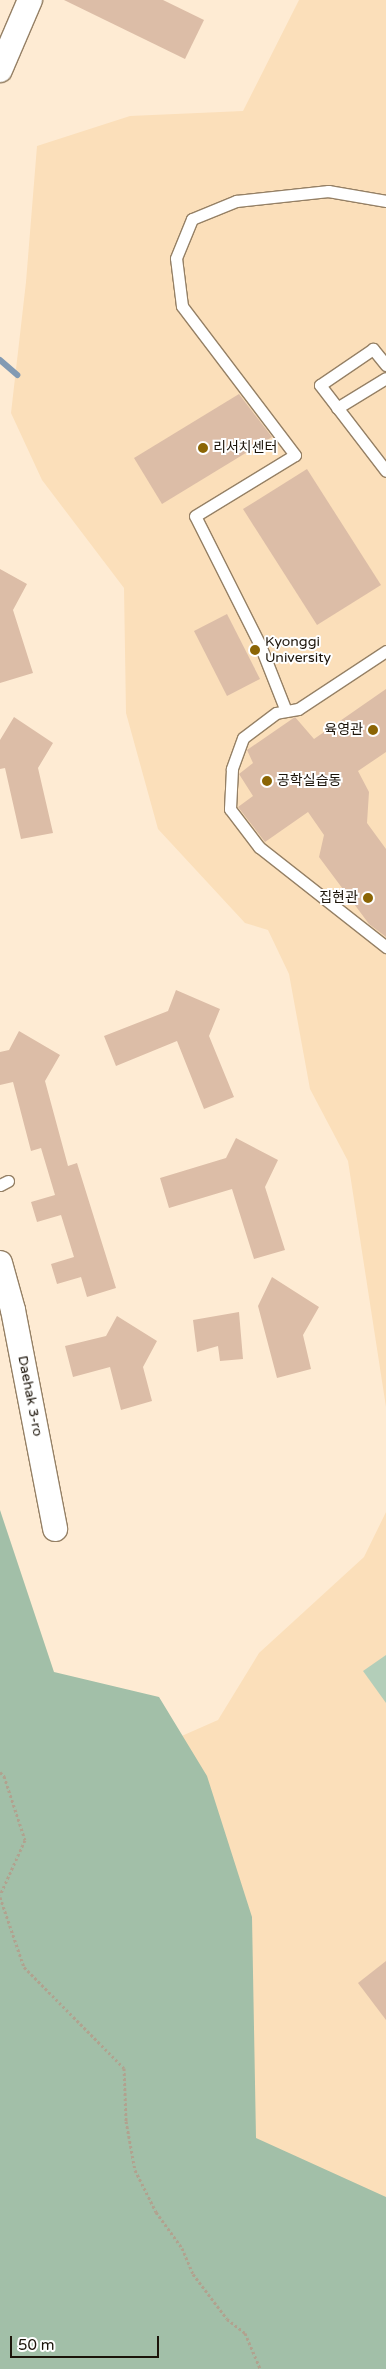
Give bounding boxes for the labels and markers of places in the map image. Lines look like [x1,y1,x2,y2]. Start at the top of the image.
place label: 리서치센터 [213,440,277,456]
marker: 리서치센터 [197,442,209,454]
place label: Kyonggi University [265,634,331,666]
marker: Kyonggi University [249,644,261,656]
place label: 육영관 [324,722,363,738]
marker: 육영관 [367,724,379,736]
place label: 공학실습동 [277,773,341,789]
marker: 공학실습동 [261,775,273,787]
place label: 집현관 [319,890,358,906]
marker: 집현관 [362,892,374,904]

